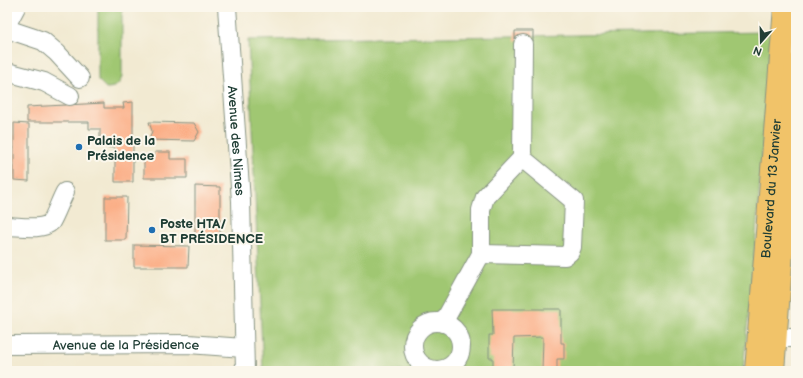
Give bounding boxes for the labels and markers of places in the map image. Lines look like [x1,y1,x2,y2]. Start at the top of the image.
place label: Palais de la Présidence [87,133,155,164]
marker: Palais de la Présidence [74,142,84,152]
place label: Poste HTA/ BT PRÉSIDENCE [160,216,264,247]
marker: Poste HTA/ BT PRÉSIDENCE [147,225,157,235]

